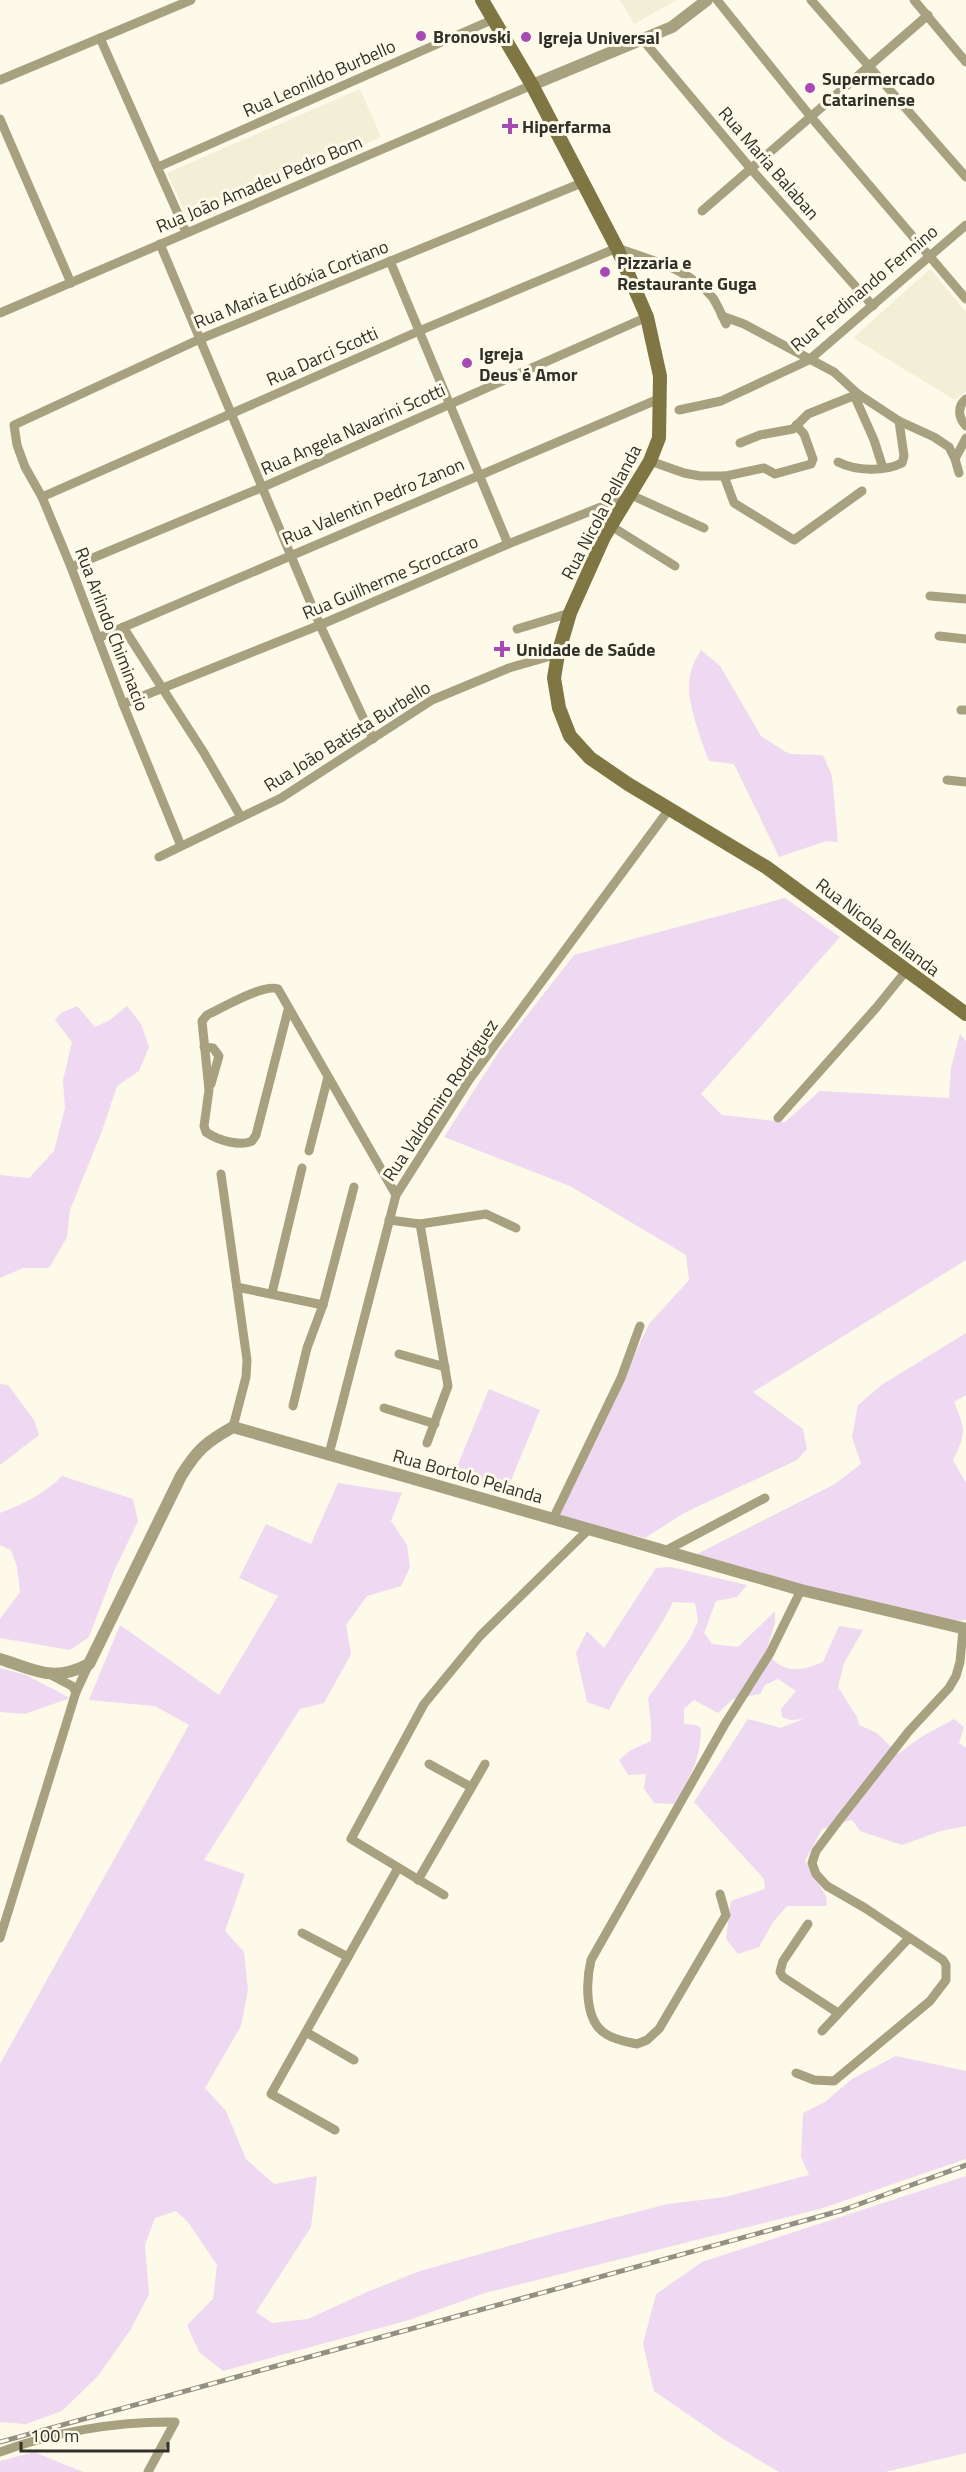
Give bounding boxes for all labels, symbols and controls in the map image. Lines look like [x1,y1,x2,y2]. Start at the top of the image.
place label: Bronovski [433,23,511,50]
place label: Igreja Universal [538,24,660,51]
marker: Bronovski [414,29,428,43]
marker: Igreja Universal [519,30,533,44]
street label: Rua Leonildo Burbello [238,32,400,124]
place label: Supermercado Catarinense [822,65,935,113]
marker: Supermercado Catarinense [803,81,817,95]
street label: Rua Maria Balaban [712,100,826,226]
place label: Hiperfarma [522,113,611,140]
marker: Hiperfarma [503,119,517,133]
street label: Rua João Amadeu Pedro Bom [152,128,366,240]
street label: Rua Ferdinando Fermino [784,218,944,358]
street label: Rua Maria Eudóxia Cortiano [190,233,392,335]
place label: Pizzaria e Restaurante Guga [617,249,757,297]
marker: Pizzaria e Restaurante Guga [598,265,612,279]
street label: Rua Darci Scotti [262,319,382,393]
place label: Igreja Deus é Amor [479,340,578,388]
marker: Igreja Deus é Amor [460,356,474,370]
street label: Rua Angela Navarini Scotti [256,376,450,482]
street label: Rua Nicola Pellanda [554,440,648,584]
street label: Rua Valentin Pedro Zanon [278,450,468,552]
street label: Rua Guilherme Scroccaro [298,528,482,626]
street label: Rua Arlindo Chiminacio [68,543,156,715]
place label: Unidade de Saúde [516,636,655,663]
marker: Unidade de Saúde [493,640,511,658]
street label: Rua João Batista Burbello [258,674,436,798]
street label: Rua Nicola Pellanda [810,871,946,983]
street label: Rua Valdomiro Rodriguez [376,1013,504,1187]
street label: Rua Bortolo Pelanda [390,1442,546,1510]
scale bar [21,2415,168,2453]
text: 100 m [30,2422,79,2449]

